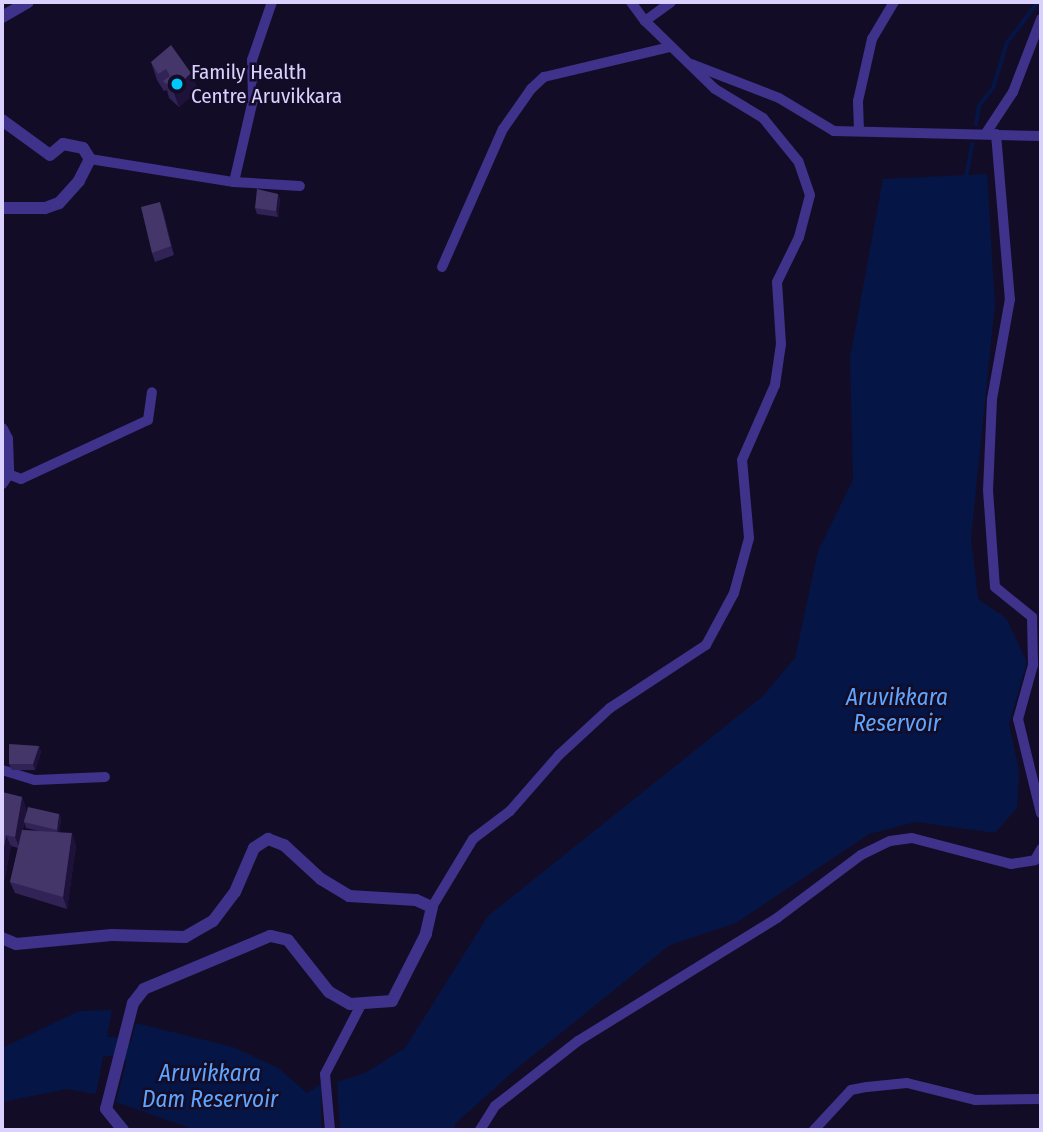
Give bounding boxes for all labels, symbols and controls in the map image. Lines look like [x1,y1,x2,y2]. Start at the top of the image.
place label: Family Health Centre Aruvikkara [191,59,342,109]
marker: Family Health Centre Aruvikkara [169,76,185,92]
water label: Aruvikkara Reservoir [846,683,948,737]
water label: Aruvikkara Dam Reservoir [142,1059,278,1113]

